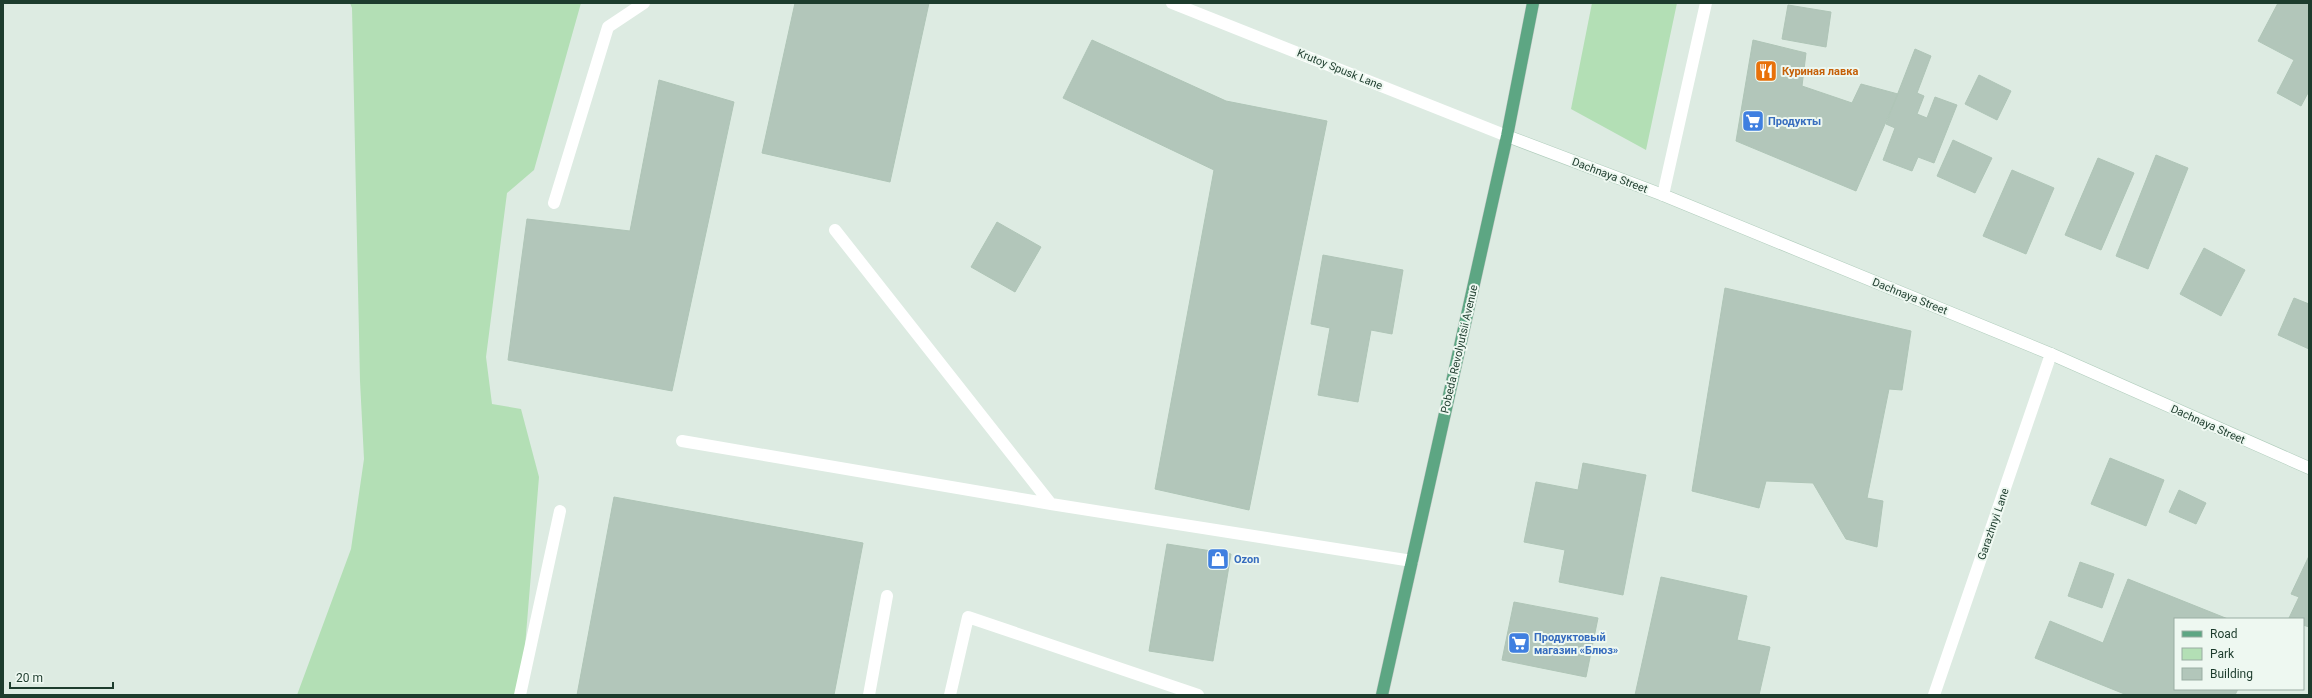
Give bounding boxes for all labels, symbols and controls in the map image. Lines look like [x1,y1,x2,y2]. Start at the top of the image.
street label: Krutoy Spusk Lane [1295,46,1385,93]
restaurant icon: Куриная лавка [1753,58,1779,84]
place label: Куриная лавка [1782,65,1858,78]
supermarket icon: Продукты [1740,108,1766,134]
place label: Продукты [1768,115,1821,128]
street label: Dachnaya Street [1570,155,1650,196]
street label: Dachnaya Street [1870,275,1950,318]
street label: Pobeda Revolyutsii Avenue [1438,283,1481,415]
street label: Dachnaya Street [2169,402,2247,447]
street label: Garazhnyi Lane [1975,486,2012,562]
shop icon: Ozon [1205,546,1231,572]
place label: Ozon [1234,553,1259,566]
legend [2174,618,2304,690]
text: Road [2210,627,2238,641]
supermarket icon: Продуктовый магазин «Блюз» [1506,630,1532,656]
place label: Продуктовый магазин «Блюз» [1534,631,1619,657]
text: Park [2210,647,2235,661]
scale bar [10,664,113,690]
text: Building [2210,667,2253,681]
text: 20 m [16,671,43,685]

